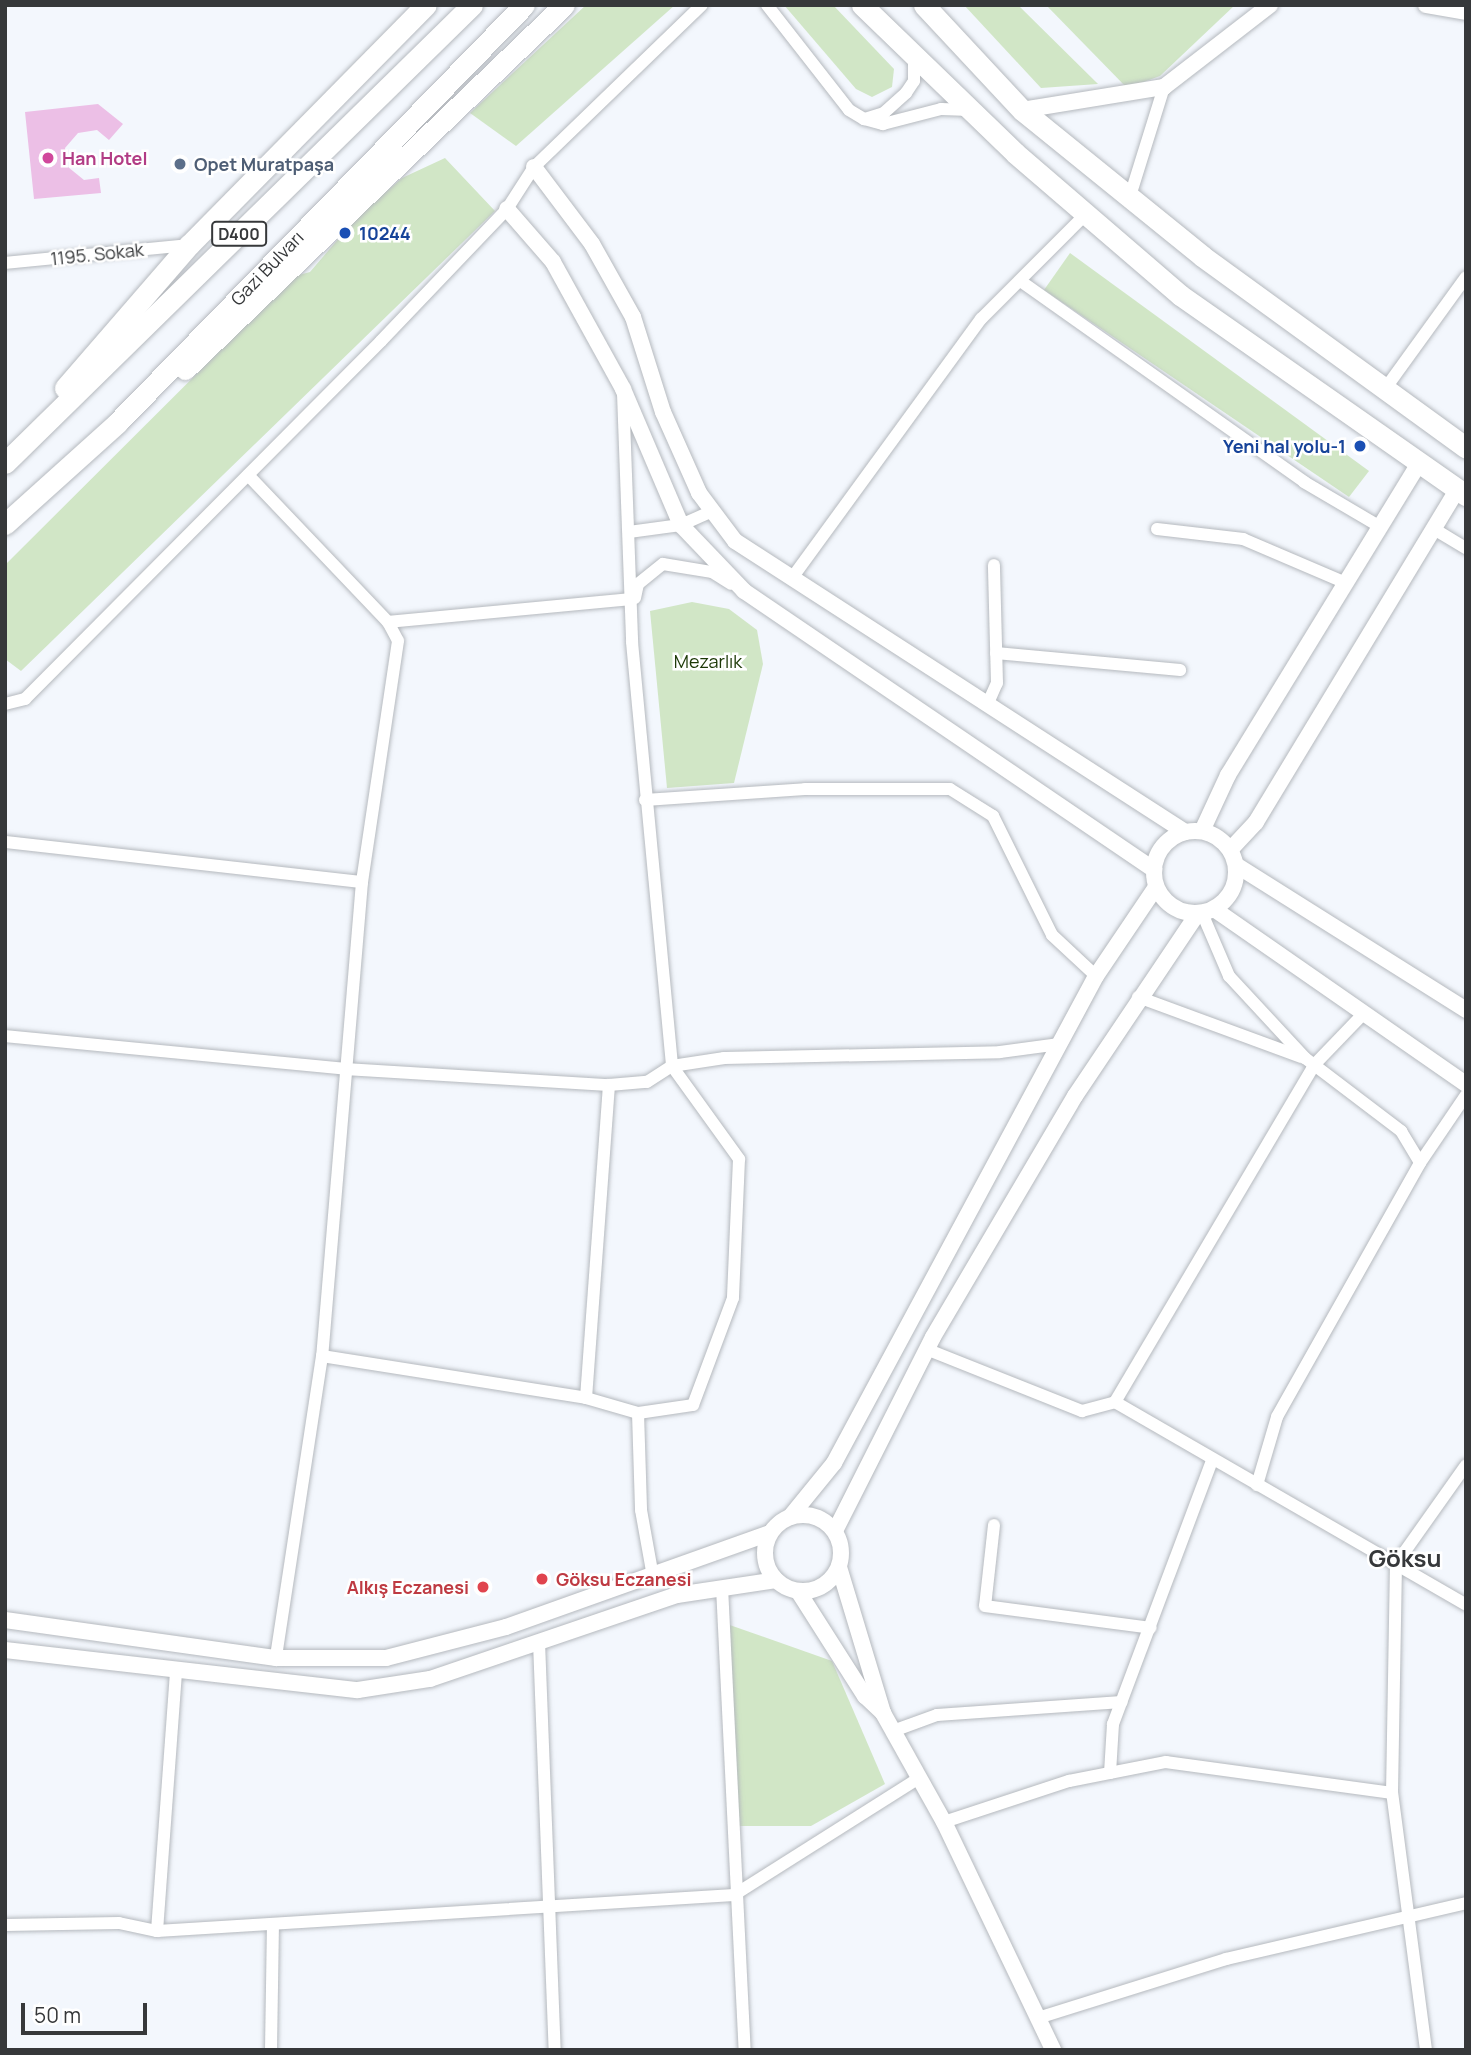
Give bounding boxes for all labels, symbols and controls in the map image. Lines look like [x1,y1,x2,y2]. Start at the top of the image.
place label: Han Hotel [62,147,148,169]
marker: Han Hotel [40,150,56,166]
place label: Opet Muratpaşa [194,153,334,175]
marker: Opet Muratpaşa [172,156,188,172]
road number: D400 [211,222,267,246]
place label: 10244 [359,222,411,244]
marker: 10244 [337,225,353,241]
street label: Gazi Bulvarı [226,226,308,310]
street label: 1195. Sokak [49,238,145,270]
place label: Yeni hal yolu-1 [1223,435,1346,457]
marker: Yeni hal yolu-1 [1352,438,1368,454]
park label: Mezarlık [674,650,742,672]
district label: Göksu [1368,1544,1442,1572]
place label: Göksu Eczanesi [556,1568,691,1590]
marker: Göksu Eczanesi [534,1571,550,1587]
place label: Alkış Eczanesi [347,1576,469,1598]
marker: Alkış Eczanesi [475,1579,491,1595]
scale bar [24,1988,150,2032]
text: 50 m [34,2001,81,2029]

